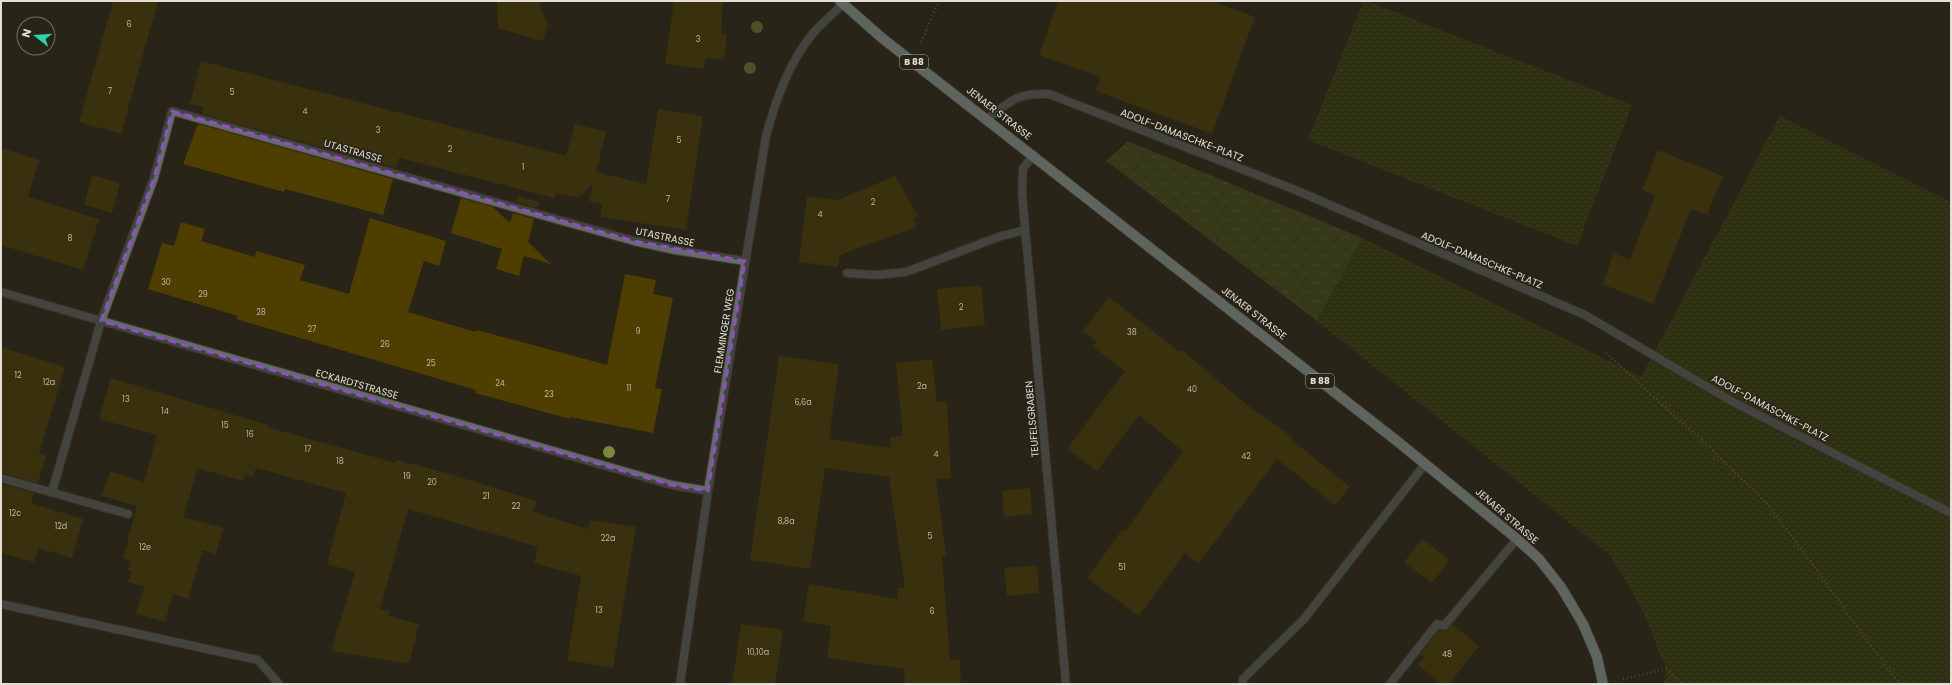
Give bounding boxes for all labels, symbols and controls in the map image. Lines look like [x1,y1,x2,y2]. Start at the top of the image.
north arrow [16,16,56,56]
house number: 6 [126,19,132,30]
text: N [18,27,35,39]
house number: 3 [696,34,701,45]
road number: B 88 [900,55,928,69]
street label: JENAER STRASSE [963,83,1035,143]
house number: 7 [108,86,113,97]
house number: 5 [229,87,235,98]
street label: ADOLF-DAMASCHKE-PLATZ [1118,105,1246,165]
house number: 4 [302,106,308,117]
house number: 3 [376,125,381,136]
house number: 5 [676,135,682,146]
street label: UTASTRASSE [322,136,384,166]
house number: 2 [448,144,453,155]
house number: 1 [522,162,524,173]
house number: 7 [666,194,671,205]
house number: 2 [871,197,876,208]
house number: 4 [817,209,823,220]
street label: UTASTRASSE [634,223,696,251]
street label: ADOLF-DAMASCHKE-PLATZ [1419,228,1545,292]
house number: 8 [67,233,73,244]
house number: 30 [161,277,171,288]
street label: JENAER STRASSE [1218,283,1290,343]
street label: FLEMMINGER WEG [710,287,738,374]
house number: 29 [198,289,208,300]
house number: 2 [959,302,964,313]
house number: 28 [256,307,266,318]
house number: 27 [308,324,317,335]
house number: 9 [635,326,641,337]
house number: 38 [1127,327,1137,338]
house number: 26 [380,339,390,350]
house number: 25 [426,358,436,369]
street label: ECKARDTSTRASSE [314,365,400,403]
house number: 12 [14,370,22,381]
street label: ADOLF-DAMASCHKE-PLATZ [1709,371,1831,445]
road number: B 88 [1306,374,1334,388]
house number: 12a [43,377,55,388]
house number: 24 [495,378,505,389]
street label: TEUFELSGRABEN [1021,380,1043,458]
house number: 2a [917,381,927,392]
house number: 11 [626,383,632,394]
house number: 40 [1187,384,1197,395]
house number: 23 [544,389,554,400]
house number: 13 [122,394,130,405]
house number: 6,6a [794,397,812,408]
house number: 14 [161,406,169,417]
house number: 15 [221,420,229,431]
house number: 16 [246,429,254,440]
house number: 17 [305,444,312,455]
house number: 4 [933,449,939,460]
house number: 42 [1241,451,1251,462]
house number: 18 [336,456,344,467]
house number: 19 [403,471,411,482]
house number: 20 [427,477,437,488]
street label: JENAER STRASSE [1472,484,1542,548]
house number: 21 [482,491,490,502]
house number: 22 [511,501,521,512]
house number: 12c [9,508,21,519]
house number: 8,8a [777,516,795,527]
house number: 12d [55,521,67,532]
house number: 5 [927,531,933,542]
house number: 22a [601,533,615,544]
house number: 12e [139,542,151,553]
house number: 51 [1118,562,1126,573]
house number: 13 [595,605,603,616]
house number: 6 [929,606,935,617]
house number: 10,10a [747,647,769,658]
house number: 48 [1442,649,1452,660]

